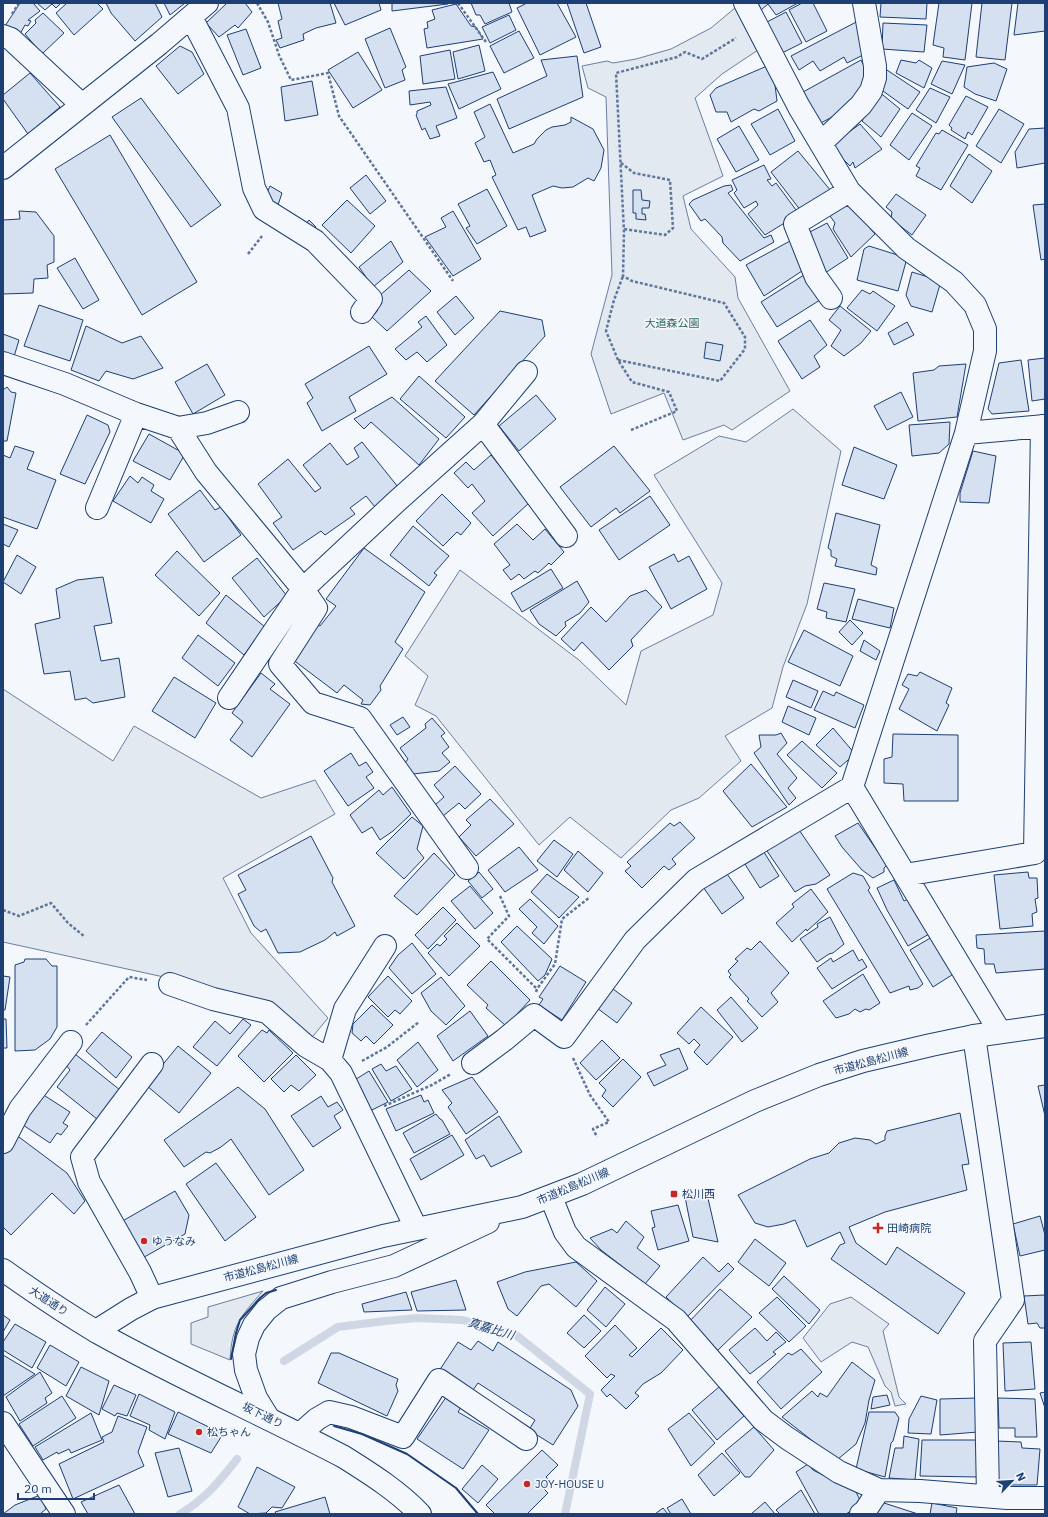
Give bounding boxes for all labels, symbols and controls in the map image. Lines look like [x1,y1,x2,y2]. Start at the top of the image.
park label: 大道森公園 [645,316,700,330]
street label: 市道松島松川線 [832,1044,910,1078]
street label: 市道松島松川線 [535,1165,611,1207]
place label: 松川西 [682,1187,715,1201]
marker: 松川西 [669,1189,679,1199]
place label: 田崎病院 [887,1221,931,1235]
marker: 田崎病院 [872,1222,884,1234]
place label: ゆうなみ [152,1234,196,1248]
marker: ゆうなみ [139,1236,149,1246]
street label: 市道松島松川線 [222,1251,300,1285]
street label: 大道通り [27,1283,71,1319]
water label: 真嘉比川 [466,1314,518,1343]
street label: 坂下通り [240,1399,286,1431]
place label: 松ちゃん [207,1425,251,1439]
marker: 松ちゃん [194,1427,204,1437]
north arrow [992,1461,1032,1501]
text: N [1013,1470,1029,1483]
scale bar [18,1475,94,1501]
place label: JOY-HOUSE U [535,1477,604,1491]
marker: JOY-HOUSE U [522,1479,532,1489]
text: 20 m [24,1481,52,1496]

